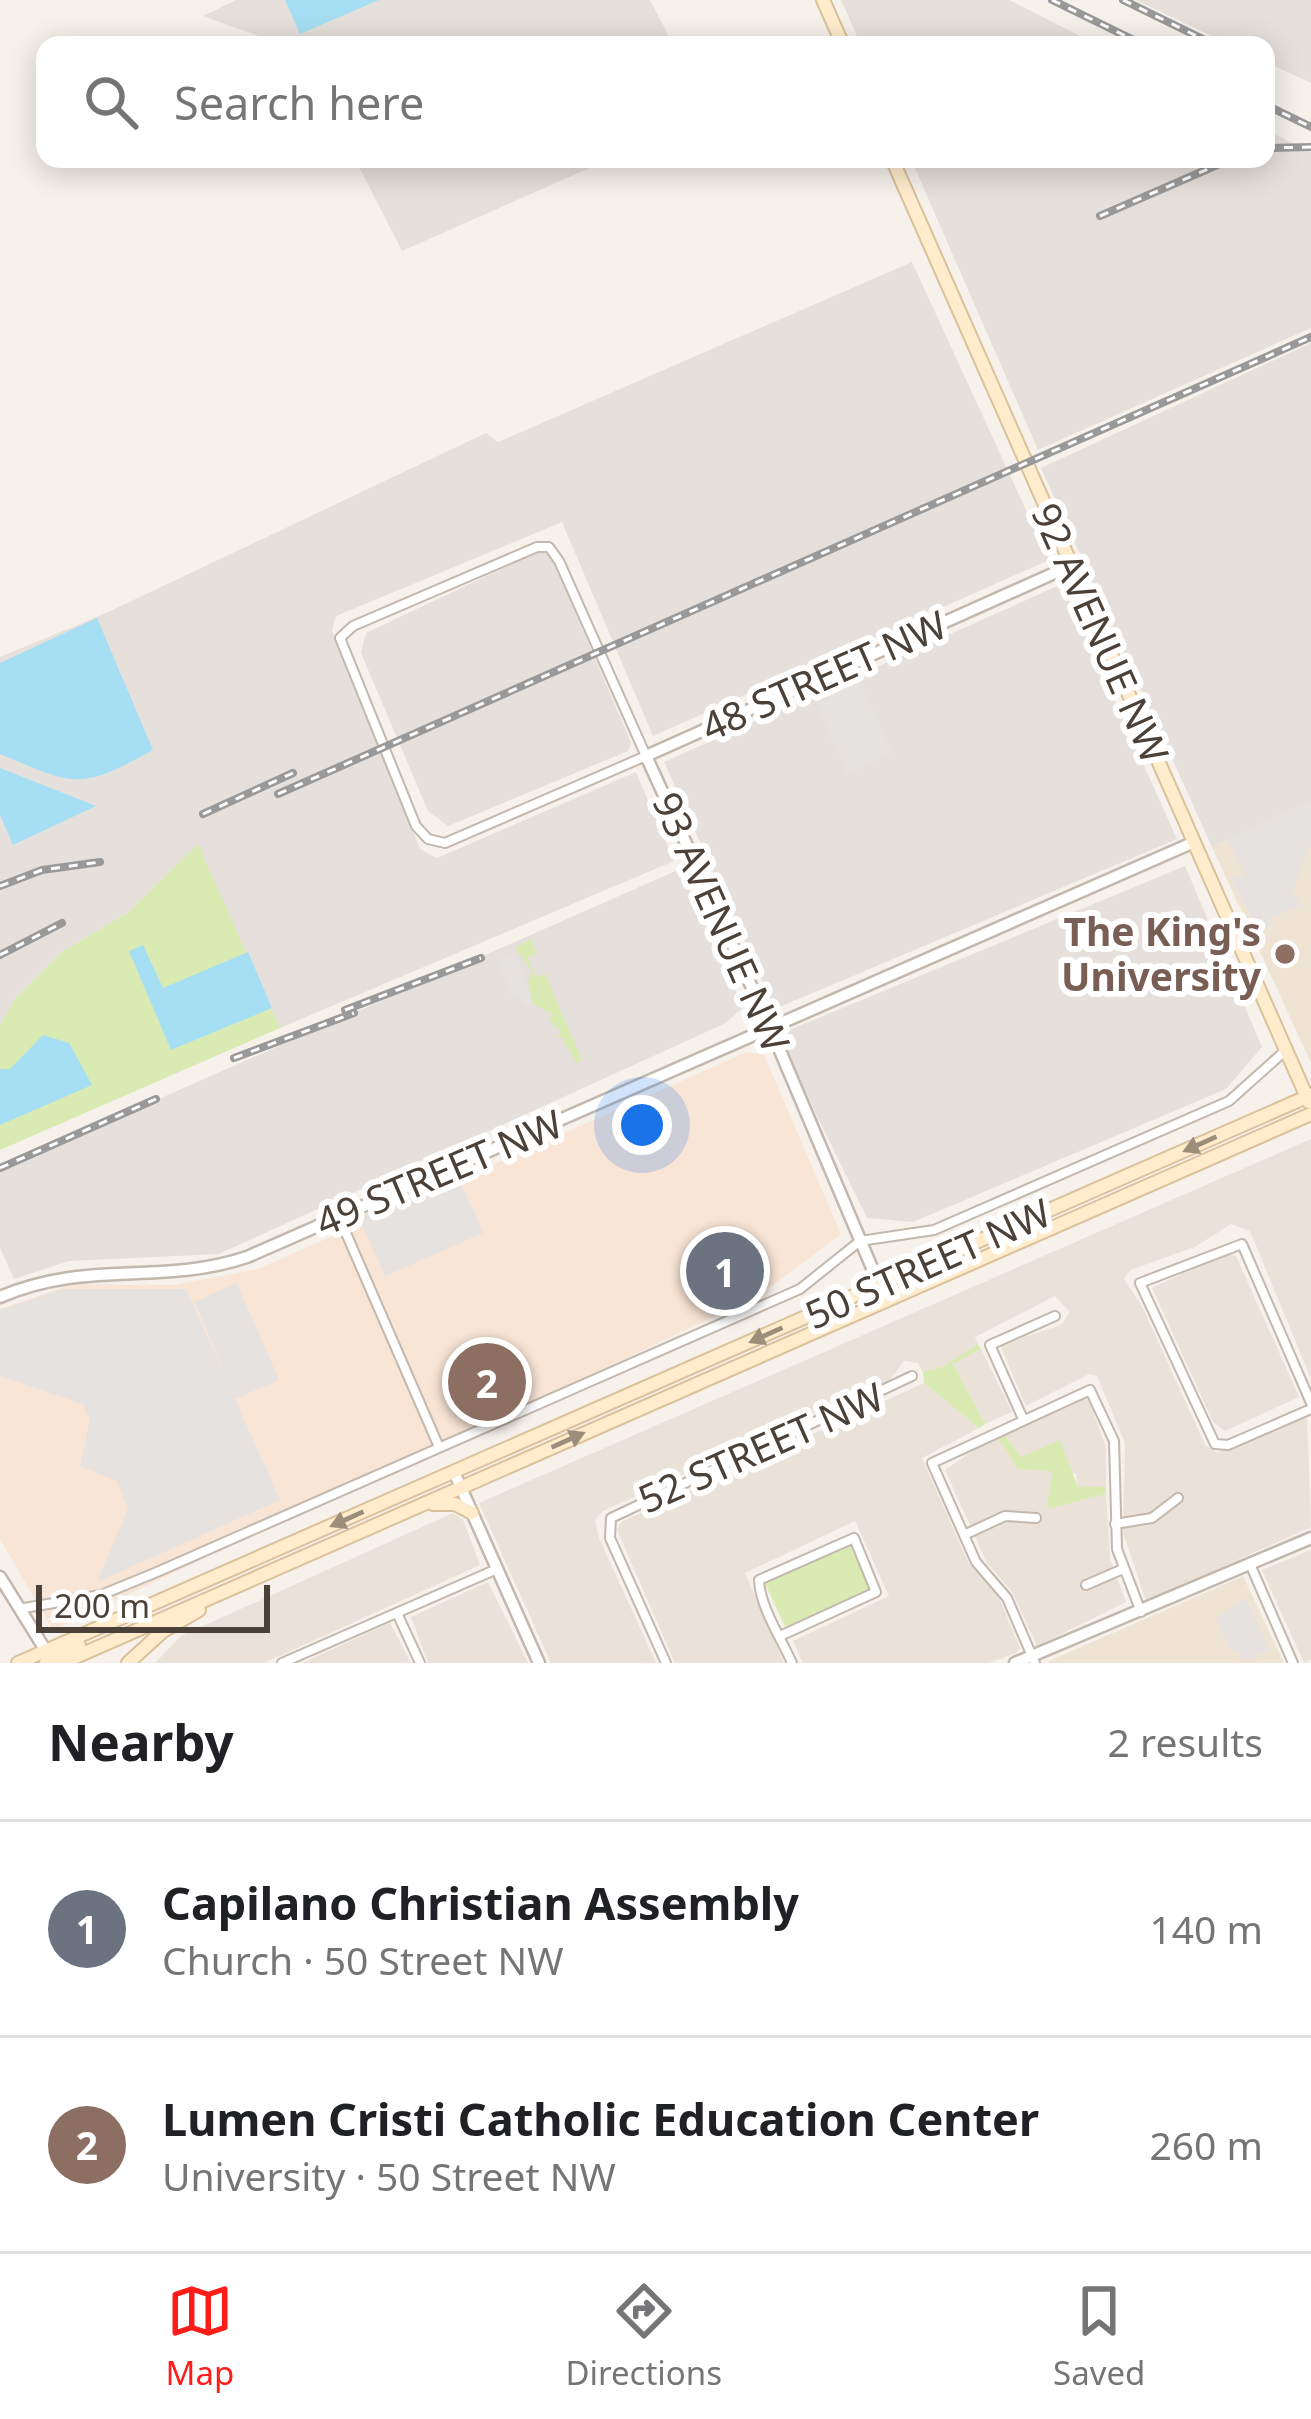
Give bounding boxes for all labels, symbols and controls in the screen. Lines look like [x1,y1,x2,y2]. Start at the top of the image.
search box [36,36,1275,168]
icon: search [78,69,144,135]
text: Search here [174,72,424,133]
street label: 92 AVENUE NW [1020,494,1182,771]
street label: 48 STREET NW [692,597,954,752]
street label: 93 AVENUE NW [641,783,803,1060]
place label: The King's University [1061,904,1262,1002]
marker: The King's University [1272,941,1298,967]
your location [612,1095,672,1155]
street label: 49 STREET NW [307,1096,570,1247]
one-way arrow [1182,1135,1217,1155]
street label: 50 STREET NW [796,1185,1058,1340]
pin: 1 [686,1226,764,1316]
one-way arrow [748,1326,783,1346]
pin: 2 [448,1337,526,1427]
street label: 52 STREET NW [629,1369,891,1524]
one-way arrow [550,1430,586,1449]
one-way arrow [329,1510,364,1530]
scale bar [36,1579,270,1632]
text: 200 m [54,1583,150,1628]
text: Nearby [48,1706,234,1776]
text: 2 results [1108,1715,1263,1768]
text: Capilano Christian Assembly [162,1872,799,1933]
text: 1 [76,1902,98,1955]
text: 140 m [1149,1902,1263,1955]
text: Church · 50 Street NW [162,1933,563,1986]
text: Lumen Cristi Catholic Education Center [162,2088,1039,2149]
text: 2 [76,2118,98,2171]
text: 260 m [1149,2118,1263,2171]
text: University · 50 Street NW [162,2149,616,2202]
tab: Map [166,2278,234,2395]
tab: Directions [565,2278,722,2395]
tab: Saved [1053,2278,1145,2395]

